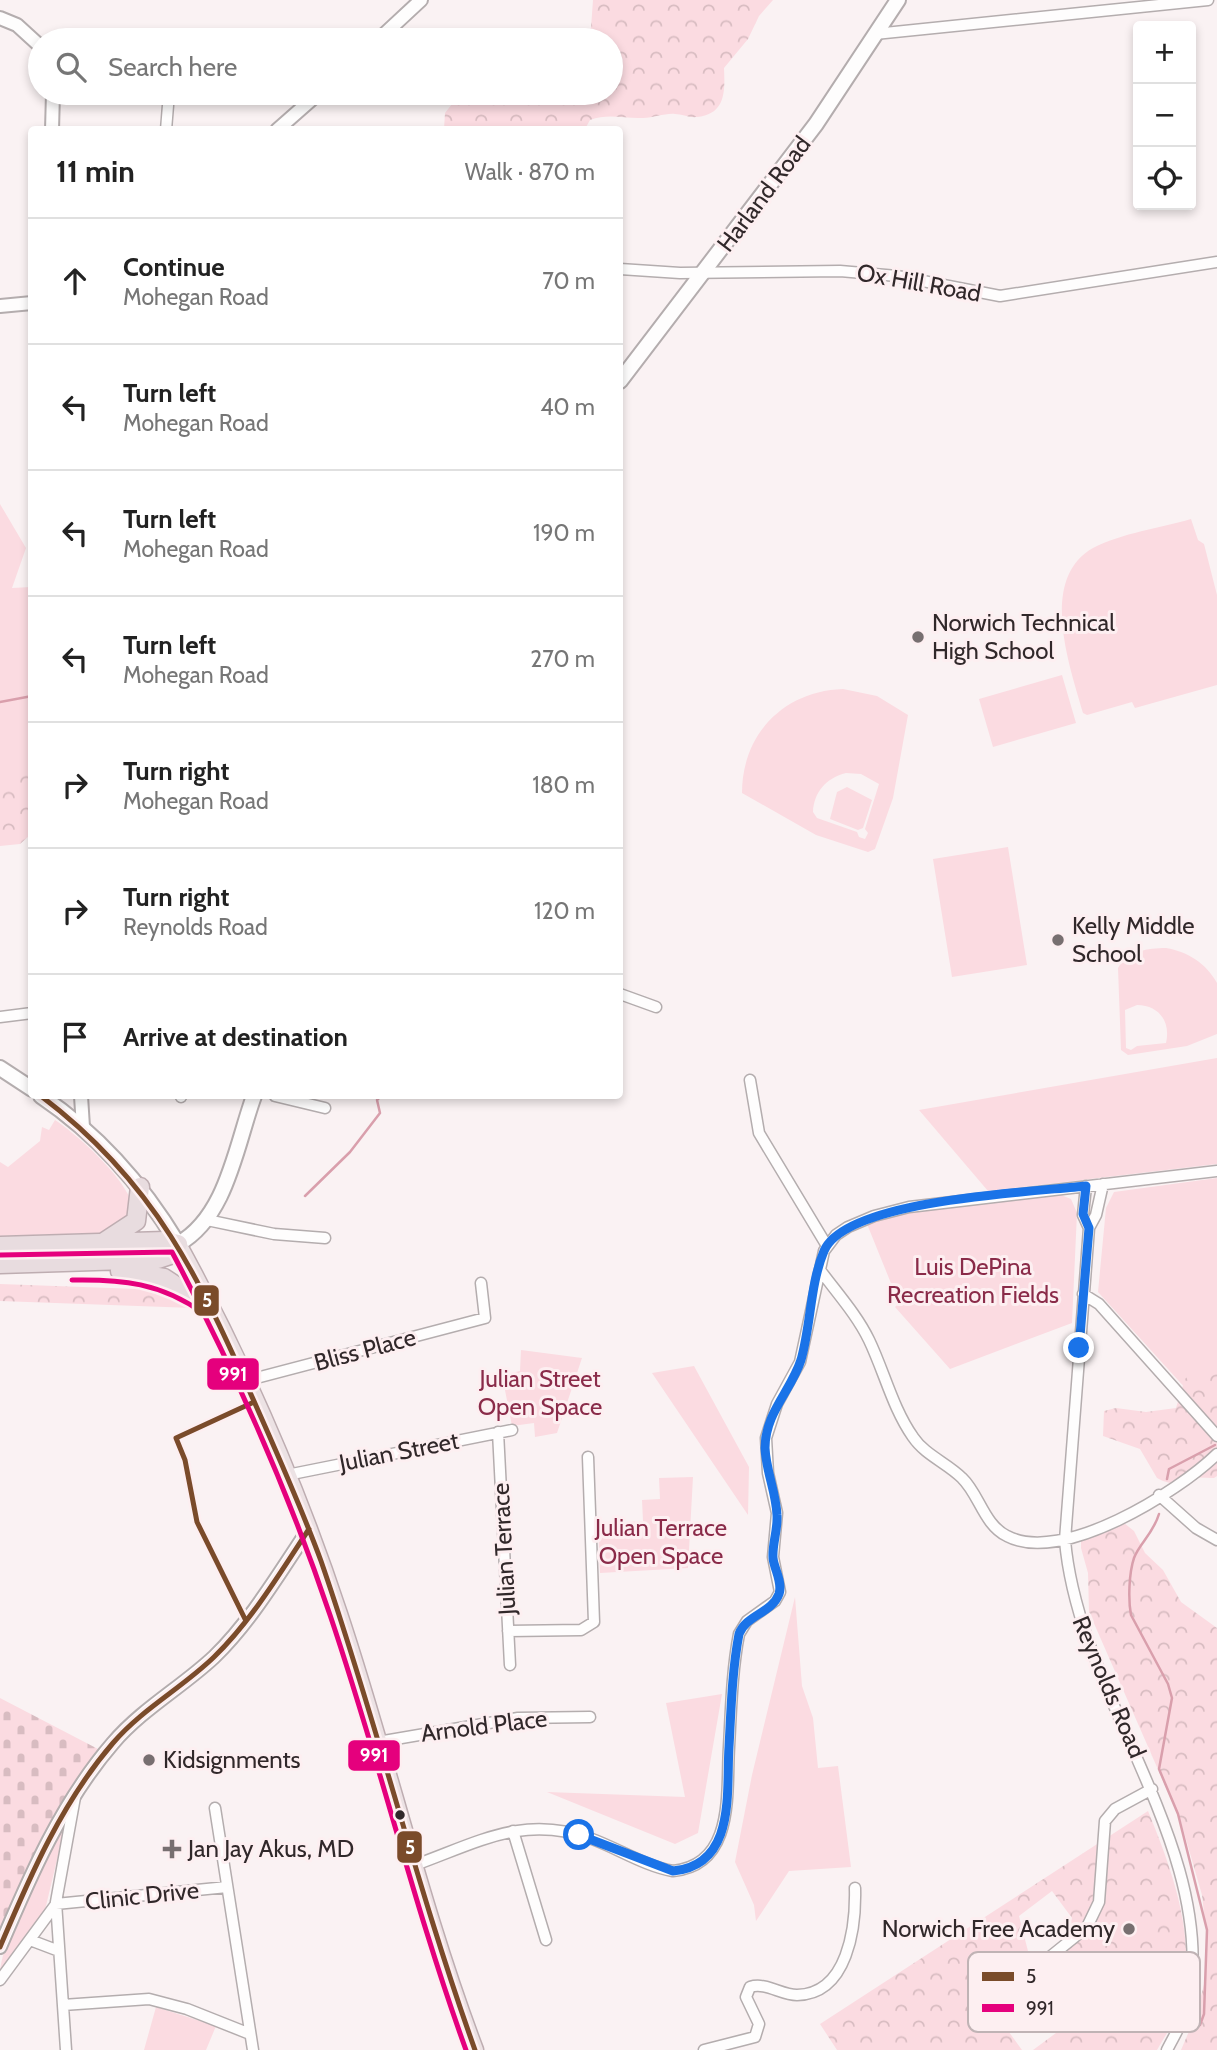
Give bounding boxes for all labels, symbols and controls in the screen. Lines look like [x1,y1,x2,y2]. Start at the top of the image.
map controls [1133,21,1196,210]
button: + [1133,21,1196,84]
search box [28,28,623,105]
icon: search [52,48,90,86]
text: Search here [108,51,237,83]
button: − [1133,84,1196,147]
street label: Harland Road [711,130,816,257]
button: locate [1133,147,1196,210]
text: 11 min [56,153,135,190]
text: Walk · 870 m [465,158,595,186]
text: Continue [123,251,225,283]
street label: Ox Hill Road [855,257,983,308]
icon: ahead [56,262,94,300]
text: 70 m [542,267,595,295]
text: Mohegan Road [123,283,269,311]
text: Turn left [123,377,216,409]
icon: left [56,388,94,426]
text: 40 m [540,393,595,421]
text: Mohegan Road [123,409,269,437]
text: Turn left [123,503,216,535]
icon: left [56,514,94,552]
text: 190 m [533,519,595,547]
text: Mohegan Road [123,535,269,563]
place label: Norwich Technical High School [932,608,1115,665]
text: Turn left [123,629,216,661]
marker: Norwich Technical High School [910,629,926,645]
icon: left [56,640,94,678]
text: 270 m [530,645,595,673]
text: Mohegan Road [123,661,269,689]
text: Turn right [123,755,229,787]
icon: right [56,766,94,804]
text: 180 m [532,771,595,799]
text: Mohegan Road [123,787,269,815]
text: Turn right [123,881,229,913]
icon: right [56,892,94,930]
text: 120 m [534,897,595,925]
place label: Kelly Middle School [1072,911,1195,968]
text: Reynolds Road [123,913,268,941]
marker: Kelly Middle School [1050,932,1066,948]
icon: arrive [56,1018,94,1056]
text: Arrive at destination [123,1021,348,1053]
park label: Luis DePina Recreation Fields [887,1252,1059,1309]
line badge: 5 [193,1284,220,1317]
text: 5 [202,1289,212,1312]
street label: Bliss Place [311,1322,419,1377]
route end [1063,1332,1094,1363]
line badge: 991 [206,1357,260,1391]
text: 991 [219,1363,247,1386]
park label: Julian Street Open Space [478,1364,602,1421]
street label: Julian Street [336,1426,461,1477]
street label: Julian Terrace [486,1482,521,1617]
park label: Julian Terrace Open Space [594,1513,727,1570]
street label: Reynolds Road [1067,1612,1152,1762]
street label: Arnold Place [419,1703,549,1748]
line badge: 991 [347,1739,401,1772]
text: 991 [360,1744,388,1767]
place label: Kidsignments [163,1745,301,1774]
marker: Kidsignments [141,1752,157,1768]
unlabelled marker [393,1808,407,1822]
route start [563,1819,594,1850]
line badge: 5 [396,1830,423,1864]
place label: Jan Jay Akus, MD [187,1834,354,1863]
text: 5 [405,1836,415,1859]
marker: Jan Jay Akus, MD [162,1839,182,1859]
street label: Clinic Drive [84,1875,200,1916]
place label: Norwich Free Academy [882,1914,1115,1943]
marker: Norwich Free Academy [1121,1921,1137,1937]
legend [968,1952,1200,2032]
text: 5 [1026,1965,1036,1988]
text: 991 [1026,1997,1054,2020]

